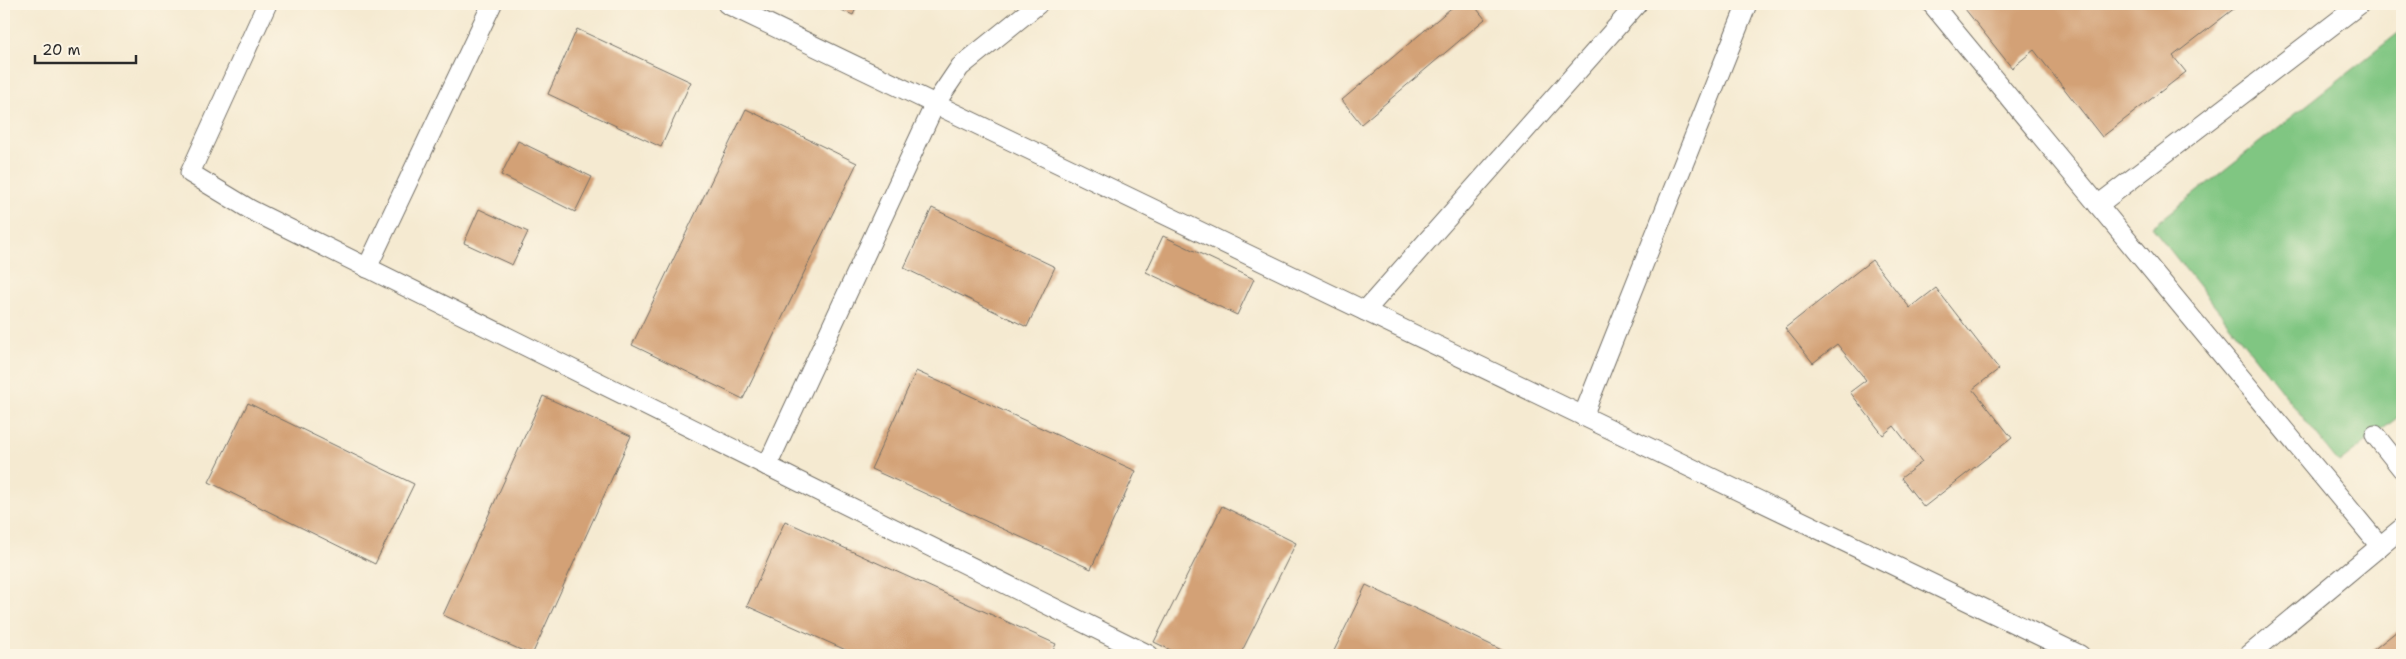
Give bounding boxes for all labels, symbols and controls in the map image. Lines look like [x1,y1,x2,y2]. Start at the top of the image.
scale bar [35,32,136,64]
text: 20 m [42,40,81,60]

